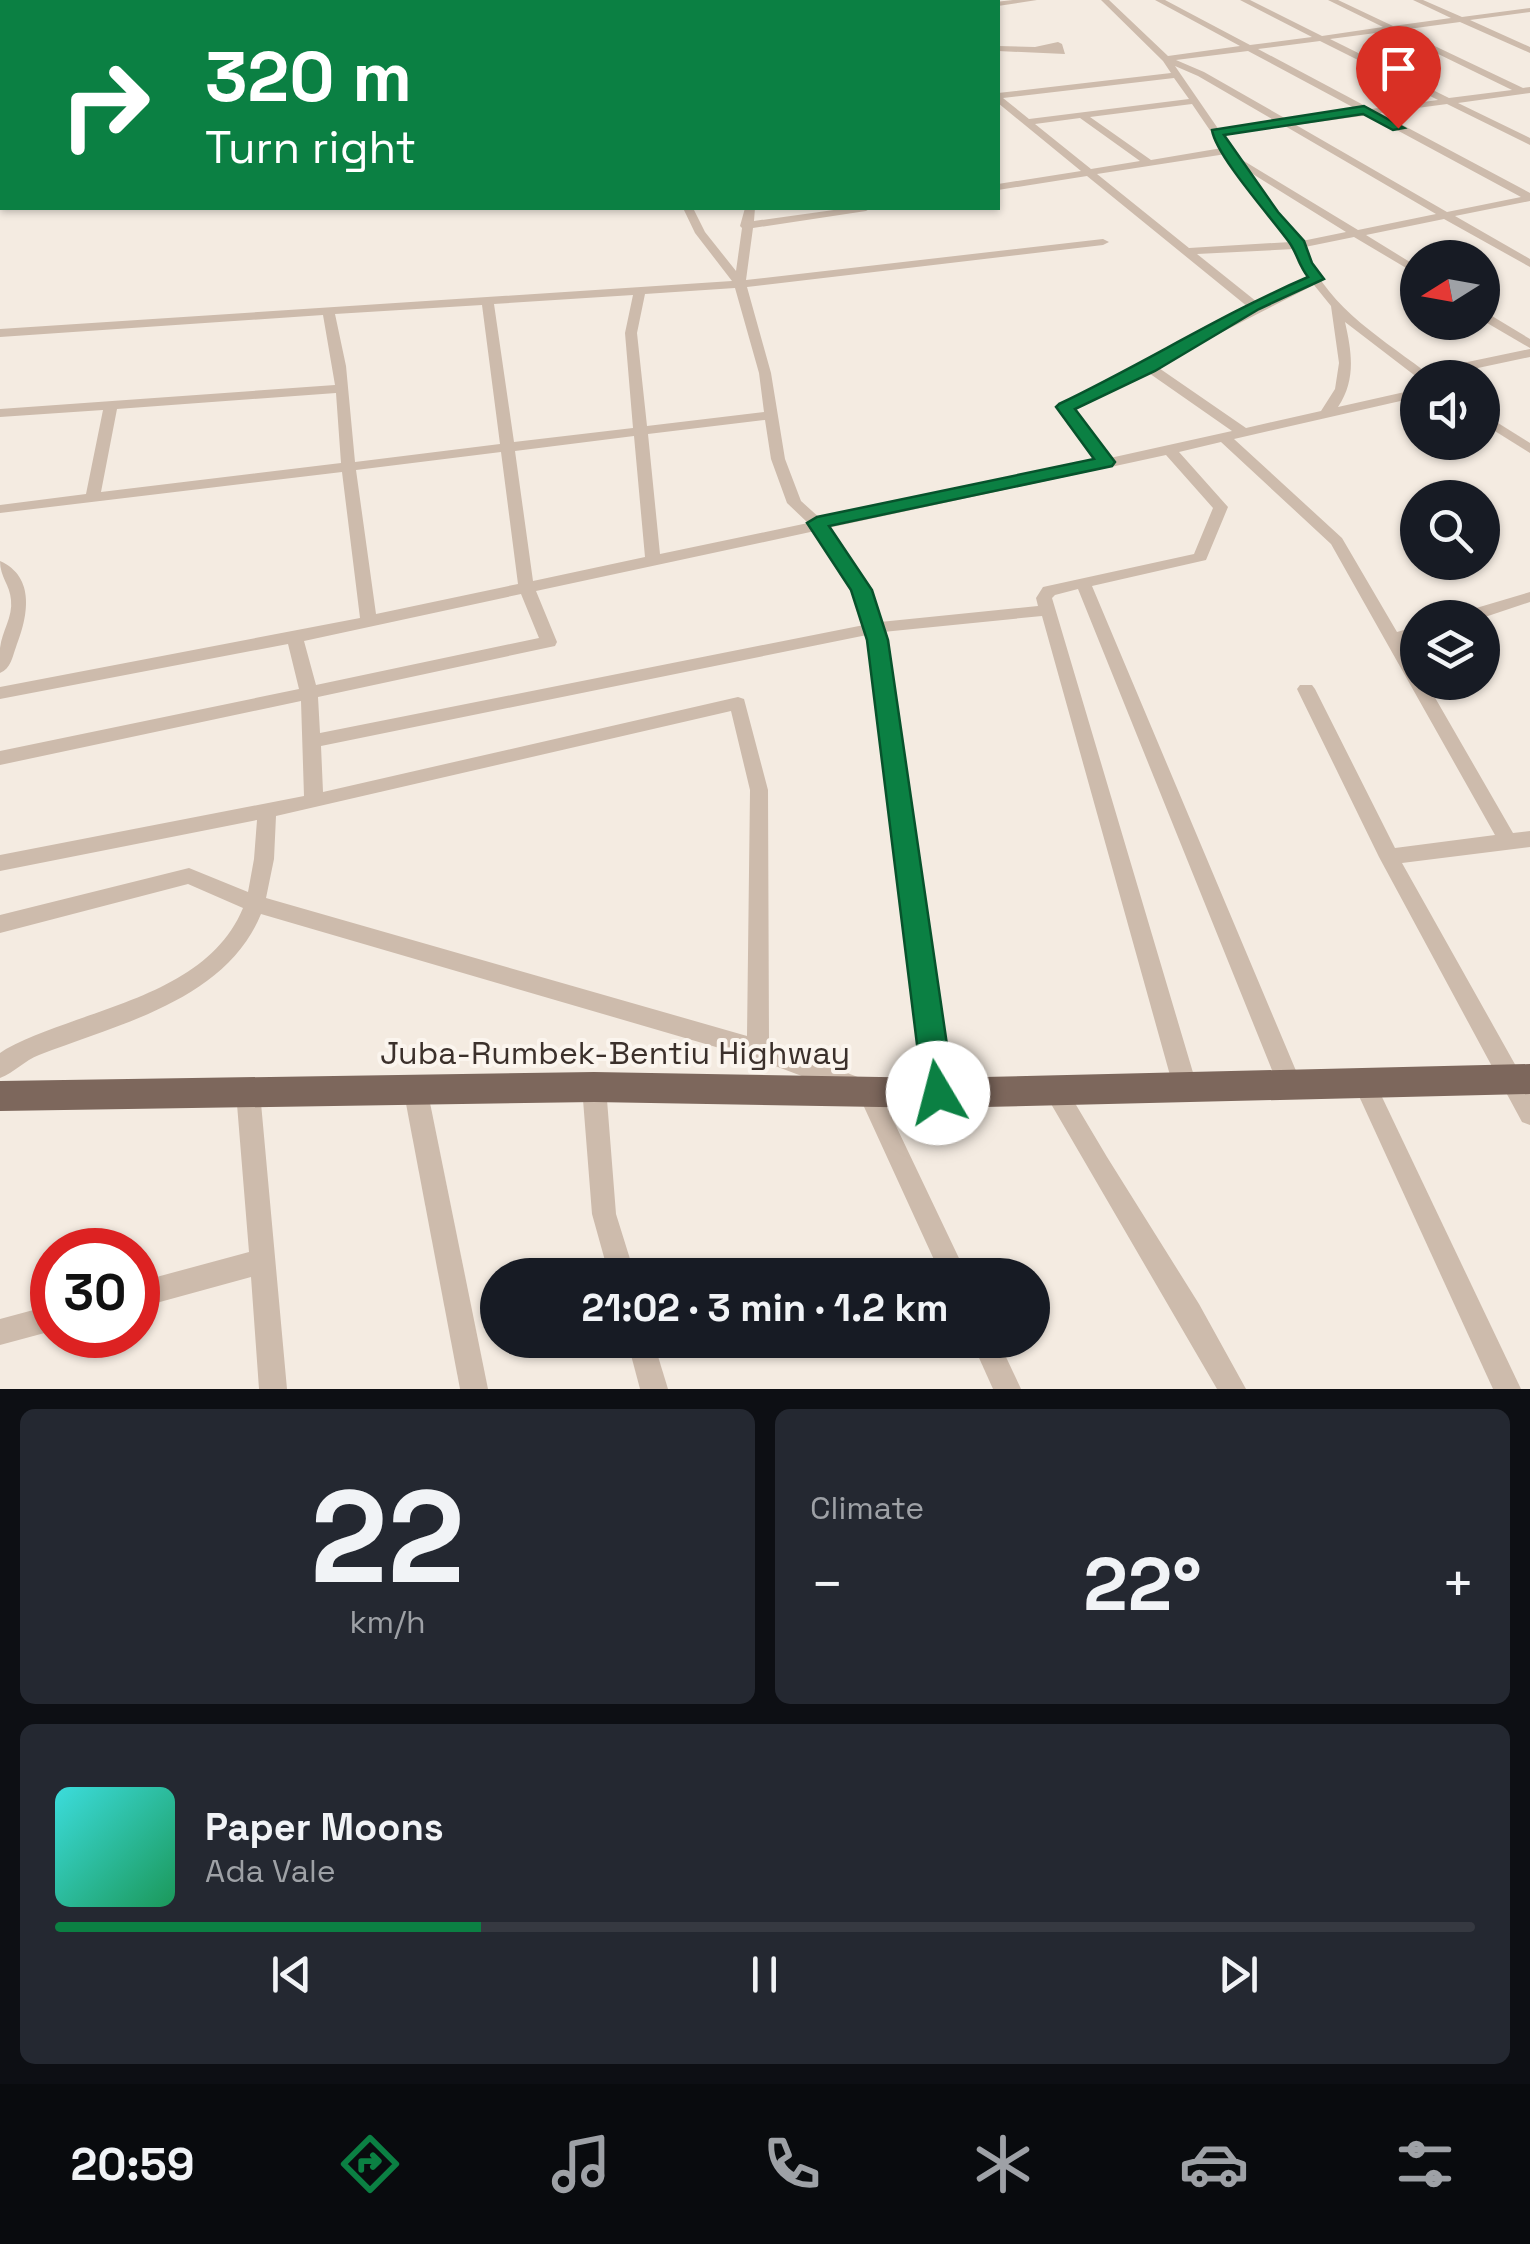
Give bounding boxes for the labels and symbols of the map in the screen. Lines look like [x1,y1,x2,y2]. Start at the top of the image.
pin [1356,26,1441,129]
north arrow [1400,240,1500,340]
street label: Juba-Rumbek-Bentiu Highway [380,1033,850,1073]
position arrow [886,1041,990,1145]
speed limit sign: 30 [30,1228,160,1358]

